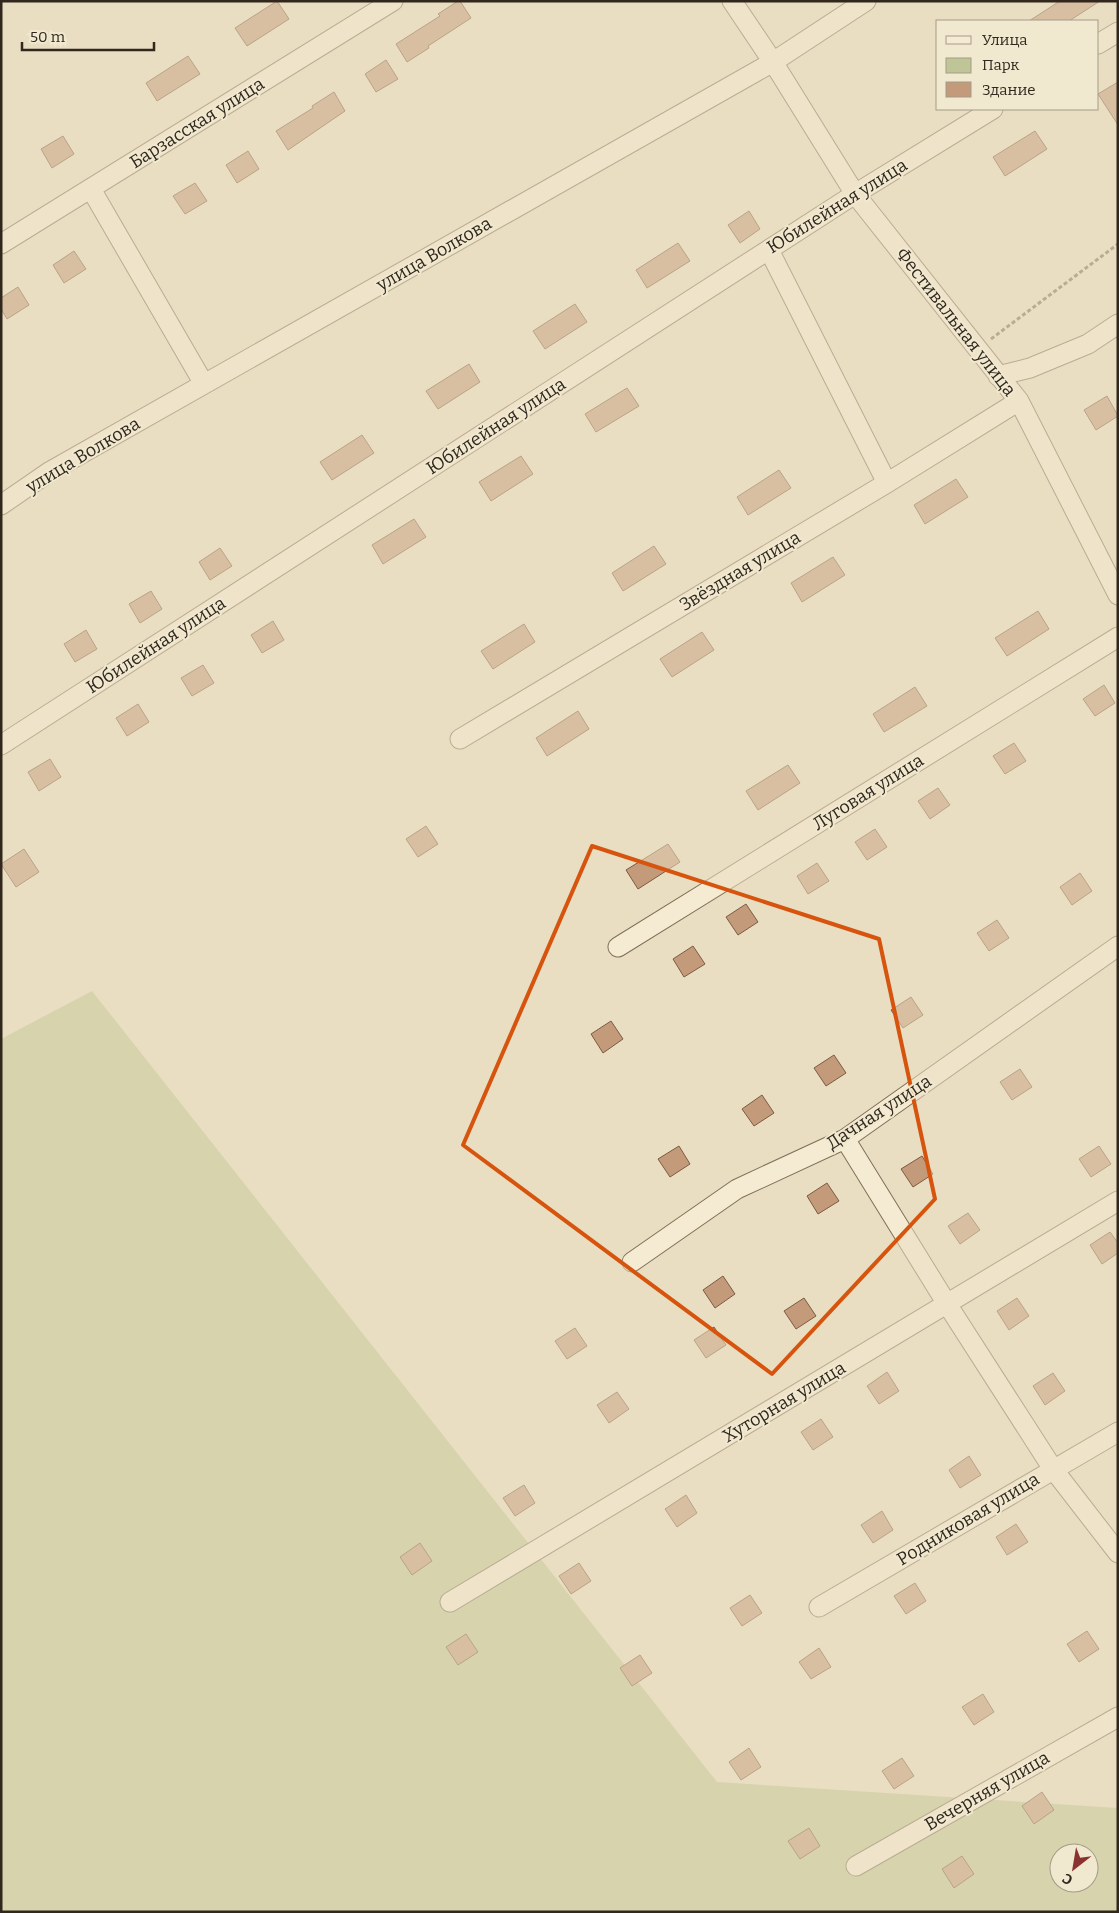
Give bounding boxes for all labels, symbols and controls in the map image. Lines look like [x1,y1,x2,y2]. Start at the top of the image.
scale bar [22,20,155,52]
legend [936,20,1099,110]
text: 50 m [30,28,66,46]
text: Улица [982,31,1028,49]
text: Парк [982,56,1020,74]
street label: Барзасская улица [126,73,268,173]
text: Здание [982,81,1036,99]
street label: Юбилейная улица [763,154,911,258]
street label: улица Волкова [372,212,496,296]
street label: Фестивальная улица [891,243,1021,401]
street label: Юбилейная улица [422,373,570,479]
street label: улица Волкова [21,412,144,498]
street label: Звёздная улица [675,526,805,616]
street label: Юбилейная улица [82,592,230,698]
street label: Луговая улица [808,749,928,835]
street label: Дачная улица [822,1070,936,1154]
street label: Хуторная улица [718,1357,850,1447]
street label: Родниковая улица [893,1468,1043,1570]
street label: Вечерняя улица [921,1746,1053,1836]
north arrow [1049,1843,1099,1893]
text: С [1059,1869,1076,1888]

